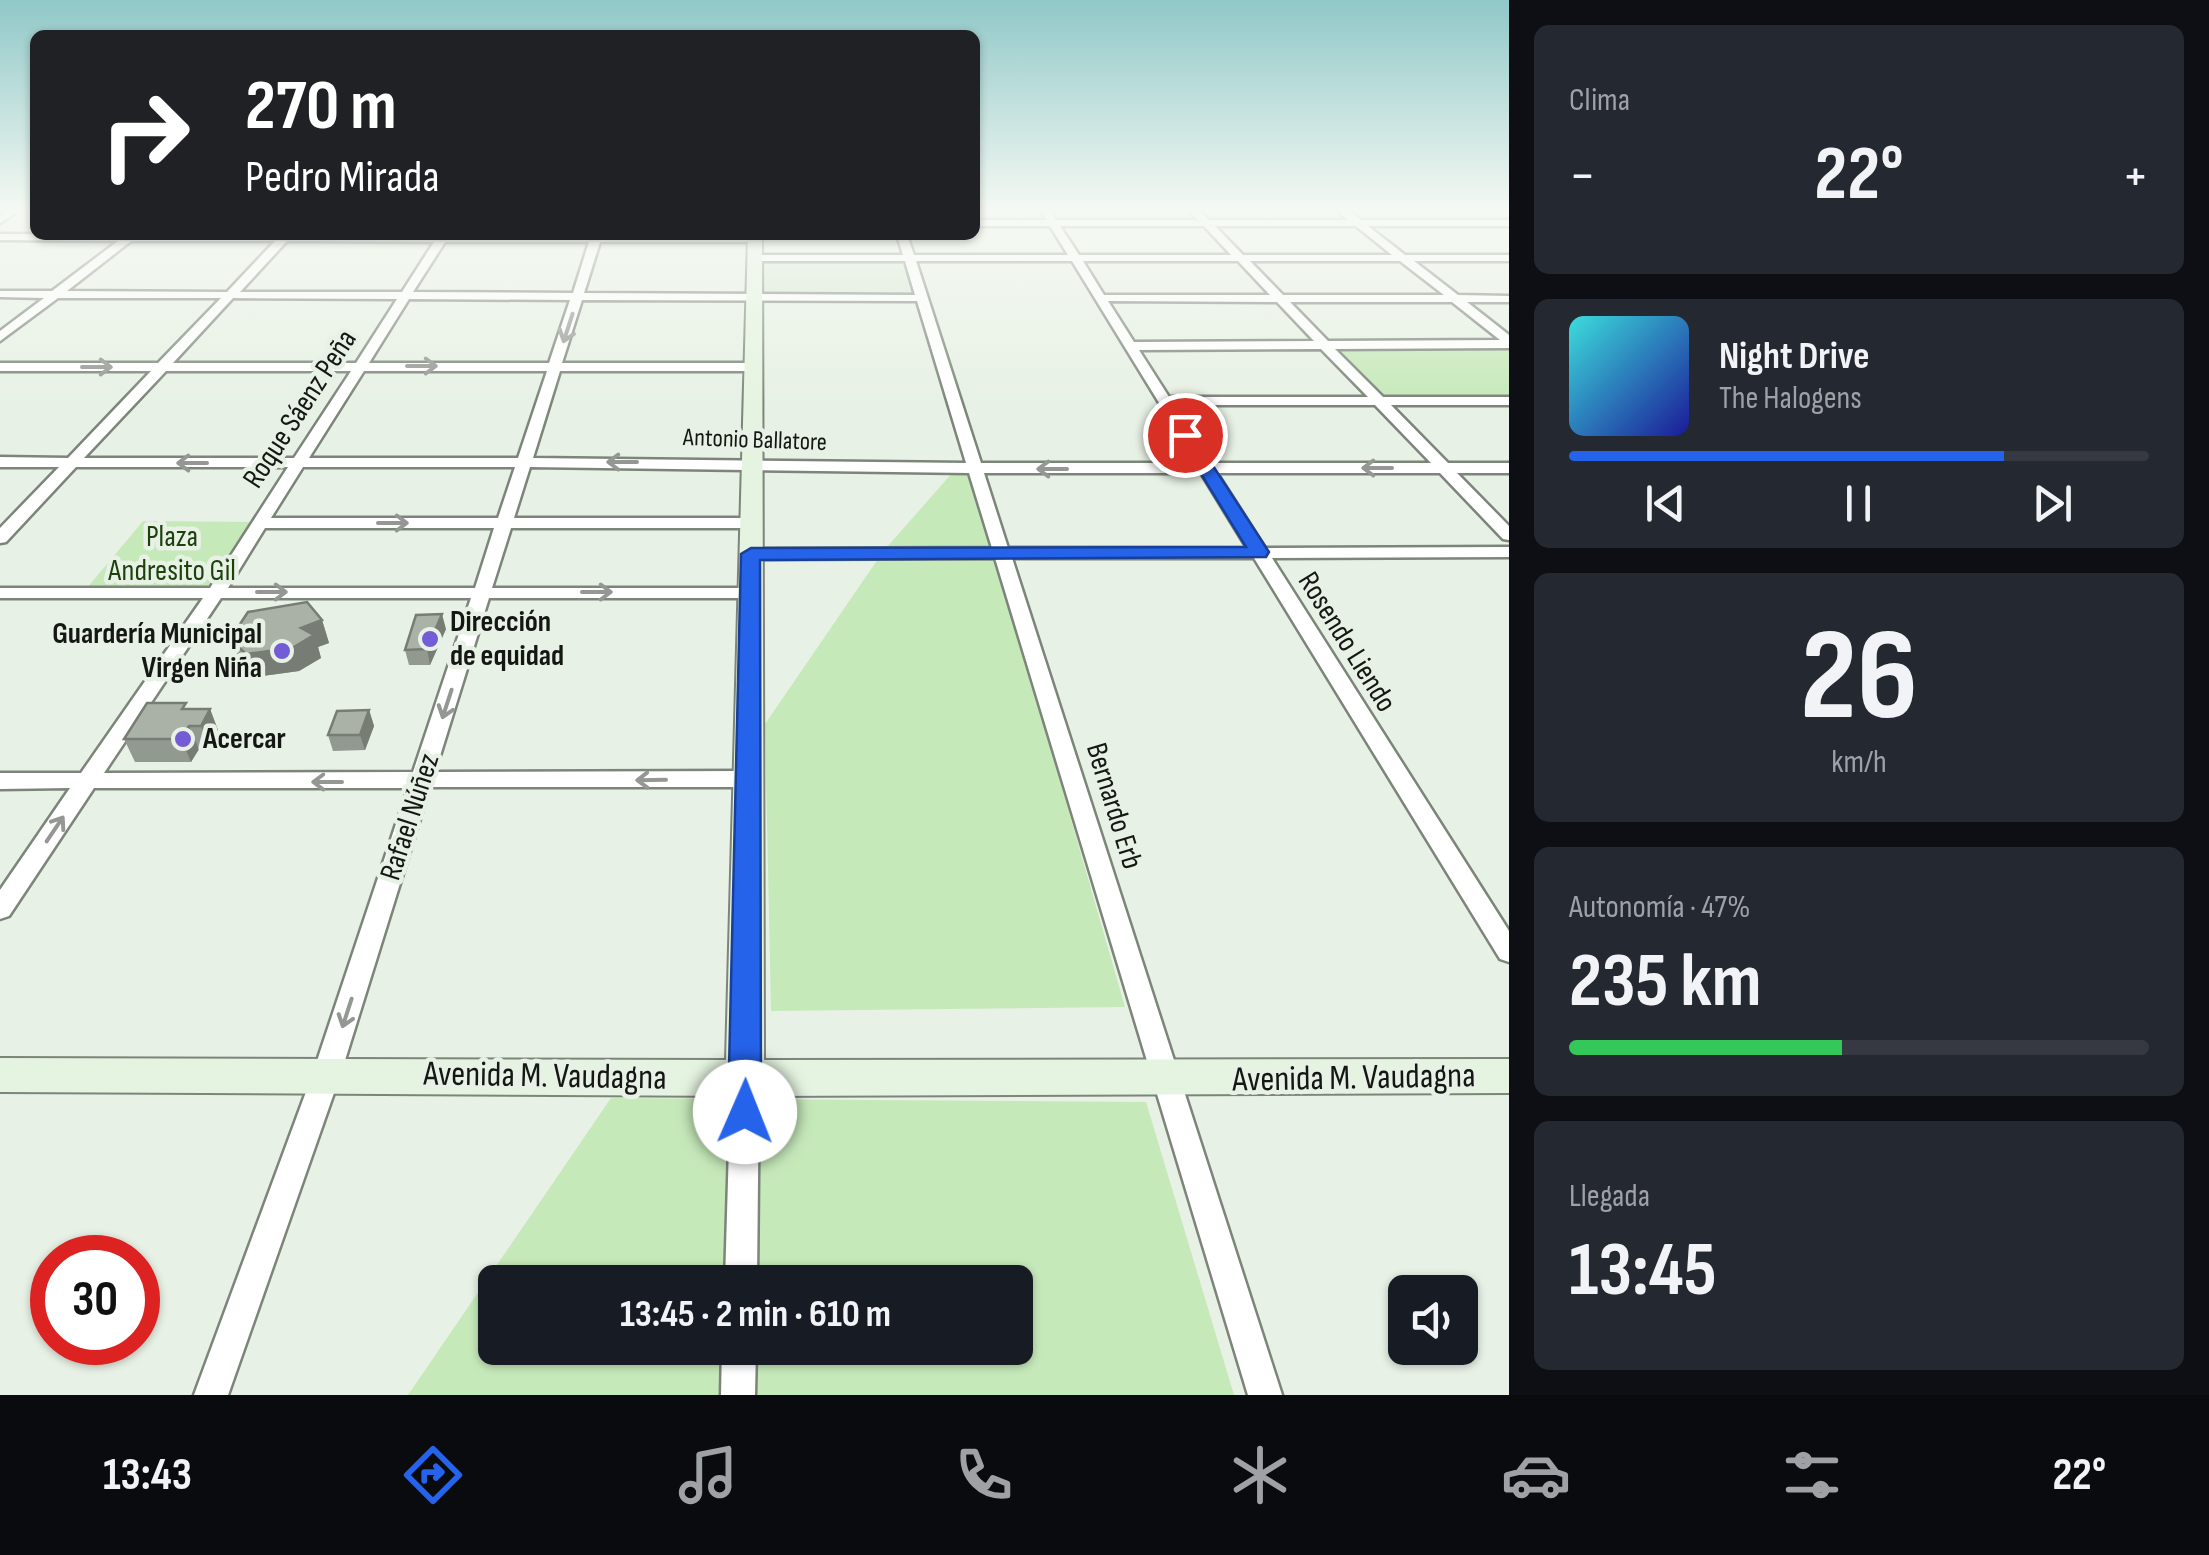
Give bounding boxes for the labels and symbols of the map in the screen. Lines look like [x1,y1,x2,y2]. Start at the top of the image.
one-way arrow [557,312,575,343]
street label: Roque Sáenz Peña [235,323,365,495]
one-way arrow [406,356,438,376]
one-way arrow [81,357,113,376]
pin [1143,393,1228,478]
street label: Antonio Ballatore [682,422,827,458]
one-way arrow [607,452,640,472]
one-way arrow [177,454,210,472]
one-way arrow [1361,458,1394,478]
one-way arrow [1036,460,1068,478]
one-way arrow [376,514,408,532]
park label: Plaza Andresito Gil [107,519,236,589]
street label: Rosendo Liendo [1290,566,1404,718]
one-way arrow [256,582,288,602]
one-way arrow [580,582,613,602]
place label: Dirección de equidad [450,604,564,674]
place label: Guardería Municipal Virgen Niña [52,616,262,686]
marker: Dirección de equidad [419,628,441,650]
marker: Guardería Municipal Virgen Niña [271,640,293,662]
one-way arrow [436,688,454,719]
place label: Acercar [202,721,286,757]
marker: Acercar [172,728,194,750]
street label: Bernardo Erb [1078,739,1150,873]
street label: Rafael Núñez [373,749,447,885]
one-way arrow [636,770,668,790]
one-way arrow [311,772,344,792]
one-way arrow [44,815,65,843]
one-way arrow [336,997,354,1029]
street label: Avenida M. Vaudagna [422,1052,667,1100]
street label: Avenida M. Vaudagna [1231,1054,1476,1102]
position arrow [693,1060,797,1164]
speed limit sign: 30 [30,1235,160,1365]

